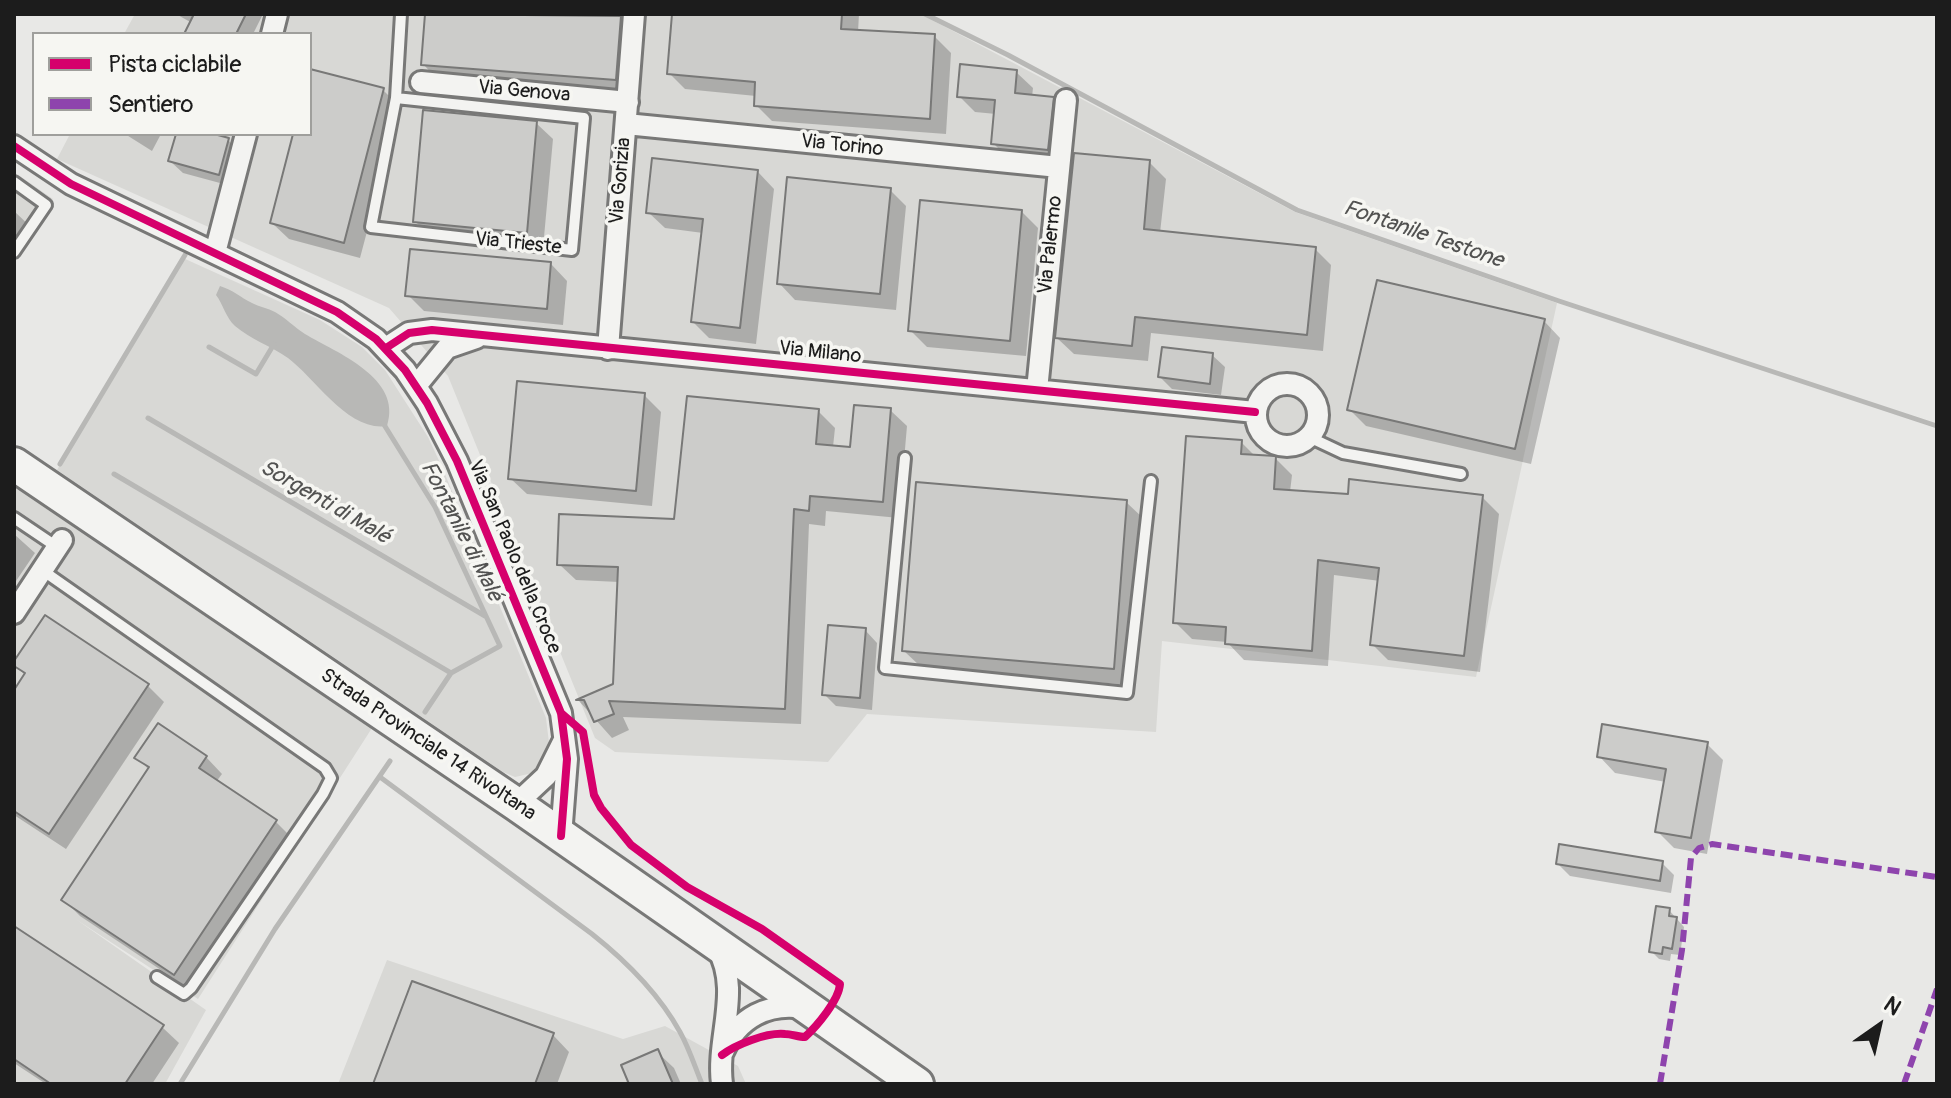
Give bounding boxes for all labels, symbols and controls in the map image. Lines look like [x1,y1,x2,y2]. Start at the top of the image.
legend [32,32,312,136]
text: Pista ciclabile [108,50,241,79]
street label: Via Genova [477,76,571,108]
text: Sentiero [108,90,193,119]
street label: Via Torino [799,130,885,162]
street label: Via Gorizia [605,137,637,225]
street label: Via Palermo [1034,195,1068,295]
water label: Fontanile Testone [1340,195,1506,275]
street label: Via Trieste [473,228,563,260]
street label: Via Milano [777,337,863,369]
water label: Sorgenti di Malé [255,455,395,551]
street label: Via San Paolo della Croce [462,456,566,658]
water label: Fontanile di Malé [414,457,508,607]
street label: Strada Provinciale 14 Rivoltana [316,664,540,826]
north arrow [1839,986,1919,1066]
text: N [1878,990,1906,1022]

